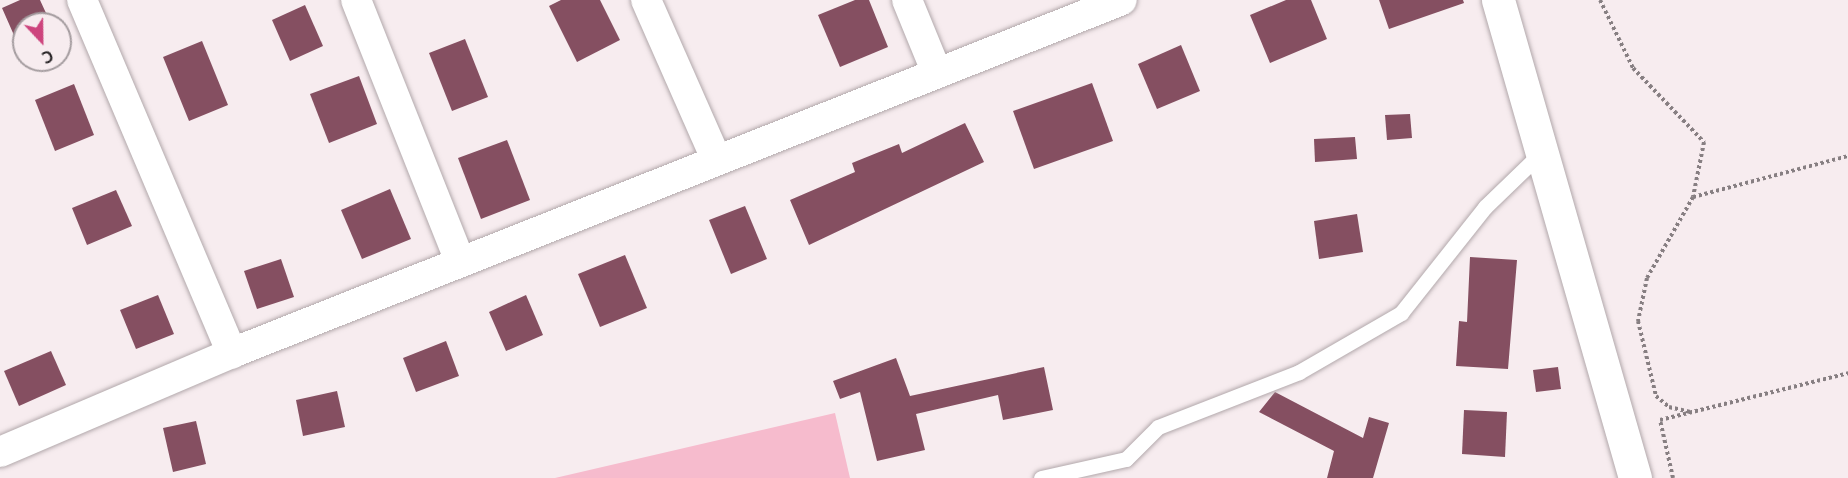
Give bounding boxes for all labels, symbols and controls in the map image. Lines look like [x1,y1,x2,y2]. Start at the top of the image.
north arrow [12,12,72,72]
text: С [40,47,56,67]

